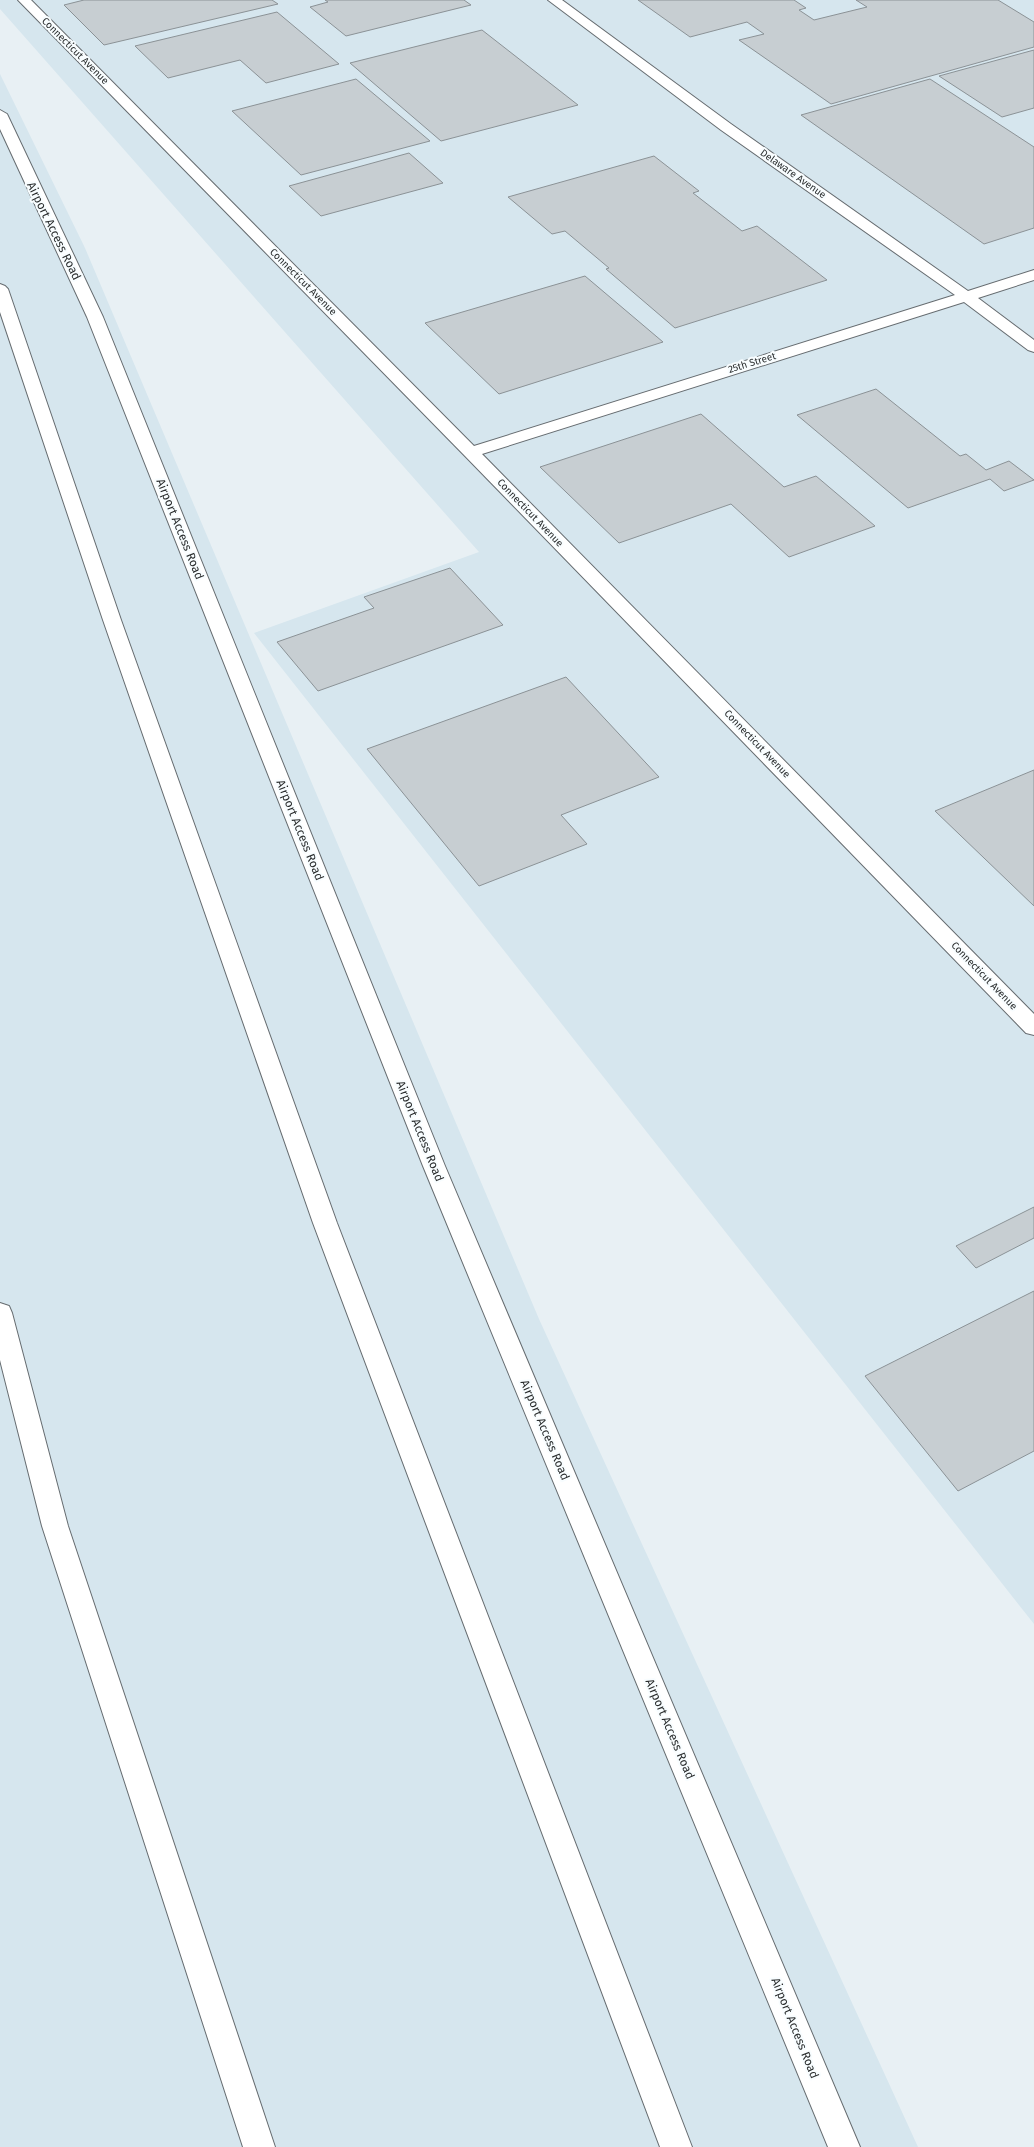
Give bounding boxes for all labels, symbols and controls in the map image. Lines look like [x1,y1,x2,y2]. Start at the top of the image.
street label: Connecticut Avenue [39,15,111,87]
street label: Delaware Avenue [758,147,828,201]
street label: Airport Access Road [24,180,84,282]
street label: Connecticut Avenue [267,246,339,318]
street label: 25th Street [727,350,778,376]
street label: Airport Access Road [153,477,207,581]
street label: Connecticut Avenue [495,477,565,549]
street label: Connecticut Avenue [722,708,792,780]
street label: Airport Access Road [273,778,327,882]
street label: Connecticut Avenue [949,940,1019,1012]
street label: Airport Access Road [393,1079,447,1183]
street label: Airport Access Road [518,1378,572,1482]
street label: Airport Access Road [643,1677,697,1781]
street label: Airport Access Road [768,1976,822,2080]

